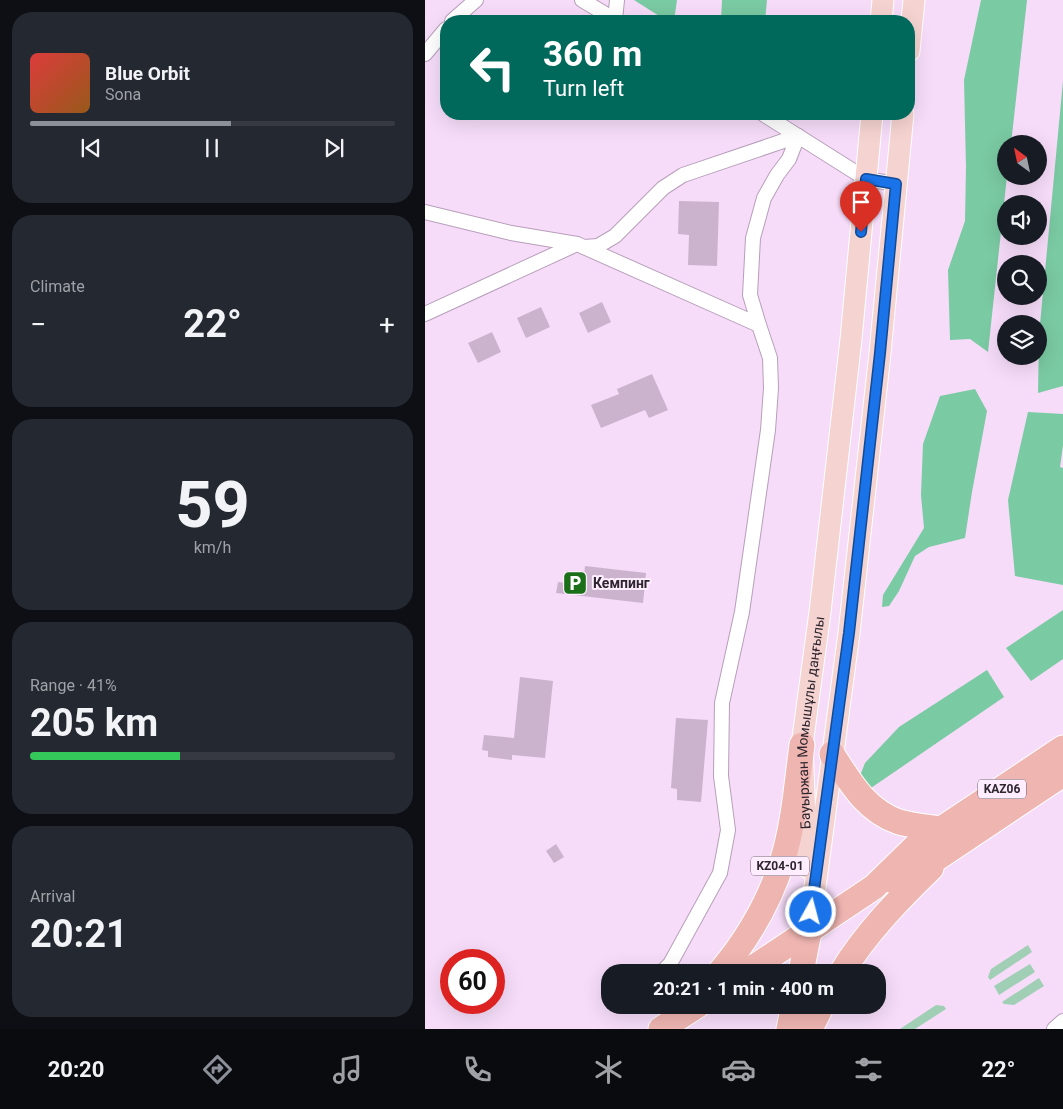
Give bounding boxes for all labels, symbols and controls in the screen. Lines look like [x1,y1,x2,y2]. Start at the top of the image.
text: 360 m [543,34,642,75]
icon: left [460,35,525,100]
text: Blue Orbit [105,62,190,85]
text: Turn left [543,76,624,101]
text: Sona [105,85,141,104]
icon: previous [77,134,105,162]
icon: pause [198,134,226,162]
icon: next [320,134,348,162]
north arrow [997,135,1047,185]
map controls [997,135,1047,365]
pin [840,181,882,232]
icon: arrive [847,188,875,216]
button: sound [997,195,1047,245]
button: search [997,255,1047,305]
text: Climate [30,277,85,296]
text: 22° [183,302,242,346]
text: − [30,308,46,341]
text: + [379,308,395,341]
button: layers [997,315,1047,365]
text: 59 [175,467,250,543]
text: km/h [194,538,231,557]
parking icon: Кемпинг [562,570,588,596]
place label: Кемпинг [593,575,650,591]
street label: Бауыржан Момышұлы даңғылы [794,615,827,829]
text: Range · 41% [30,676,117,695]
text: 205 km [30,701,158,745]
road number: KАZ06 [978,780,1026,799]
road number: KZ04-01 [751,856,809,876]
position arrow [784,885,836,937]
text: Arrival [30,887,75,906]
text: 20:21 [30,912,128,956]
speed limit sign: 60 [440,949,505,1014]
text: 20:21 · 1 min · 400 m [653,977,834,1000]
icon: directions [200,1052,235,1087]
icon: music [330,1052,365,1087]
icon: phone [460,1052,495,1087]
icon: climate [591,1052,626,1087]
icon: car [721,1052,756,1087]
icon: filters [851,1052,886,1087]
text: 20:20 [48,1057,104,1082]
text: 22° [981,1057,1015,1082]

